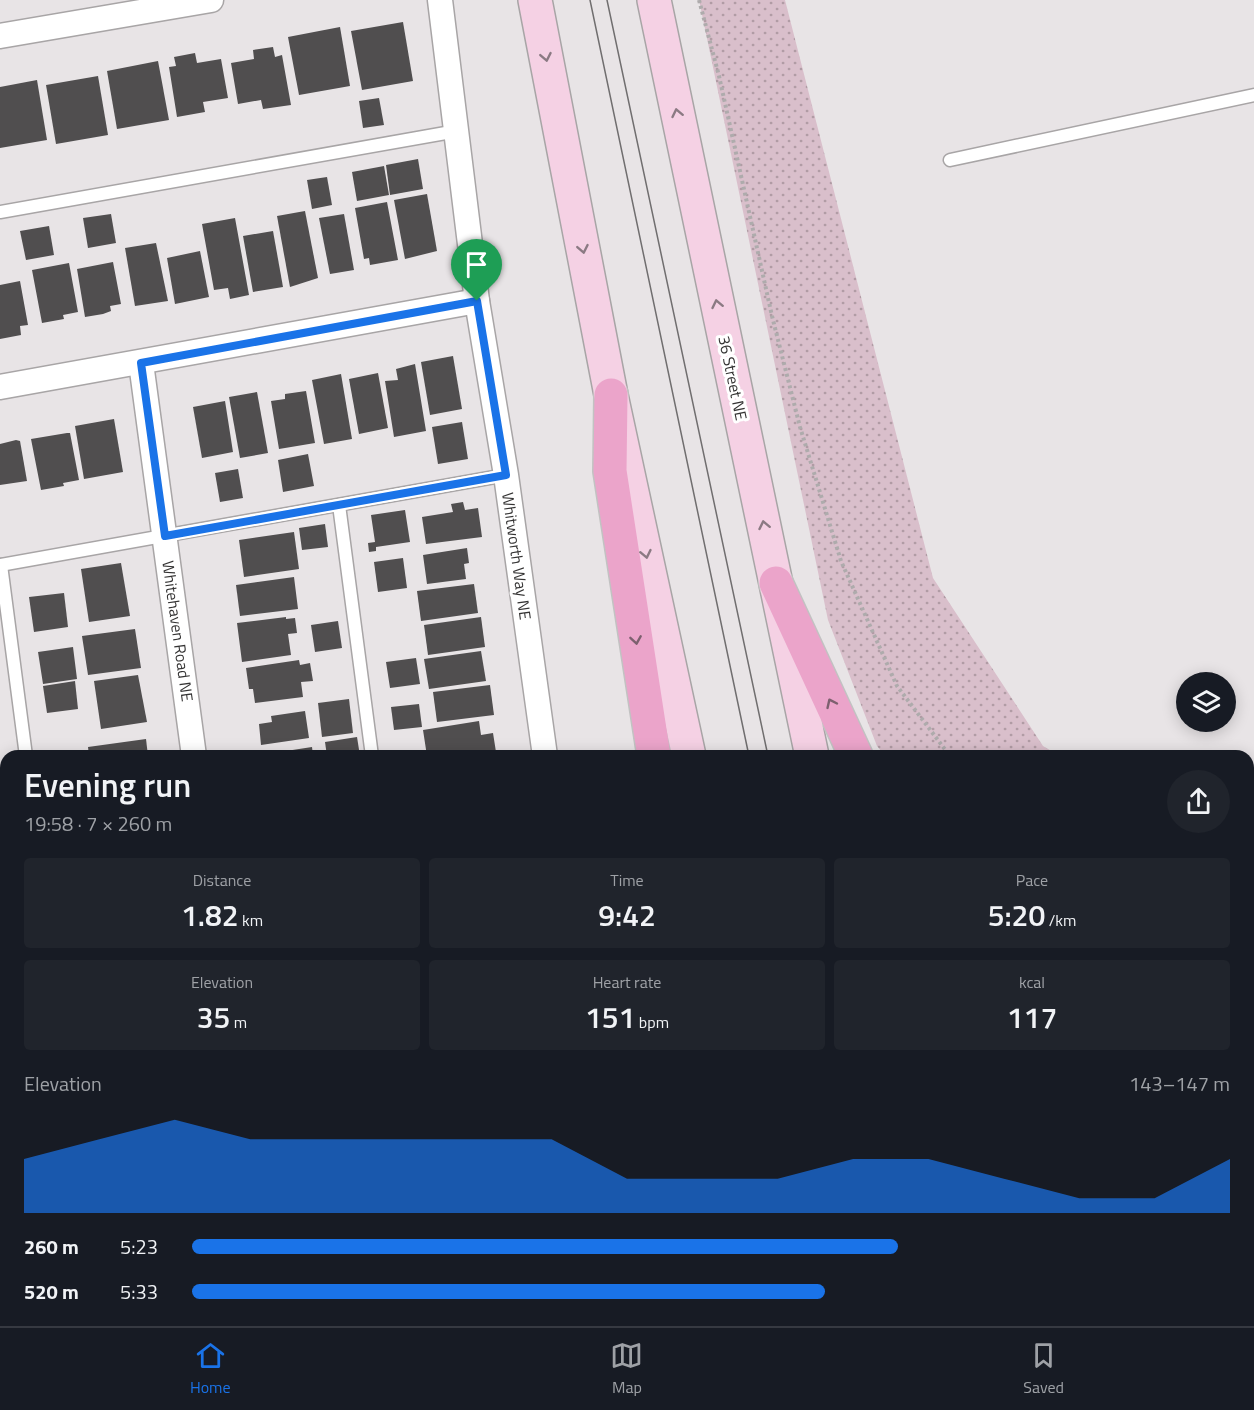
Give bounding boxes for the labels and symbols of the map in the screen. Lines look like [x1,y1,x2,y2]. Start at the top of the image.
one-way arrow [539,52,552,62]
one-way arrow [671,108,684,118]
pin [451,239,502,301]
one-way arrow [576,244,589,254]
one-way arrow [711,299,724,309]
street label: 36 Street NE [712,334,754,423]
street label: Whitworth Way NE [496,491,538,621]
one-way arrow [758,521,771,531]
one-way arrow [639,549,652,559]
street label: Whitehaven Road NE [156,559,200,703]
one-way arrow [630,636,642,645]
one-way arrow [827,698,839,709]

